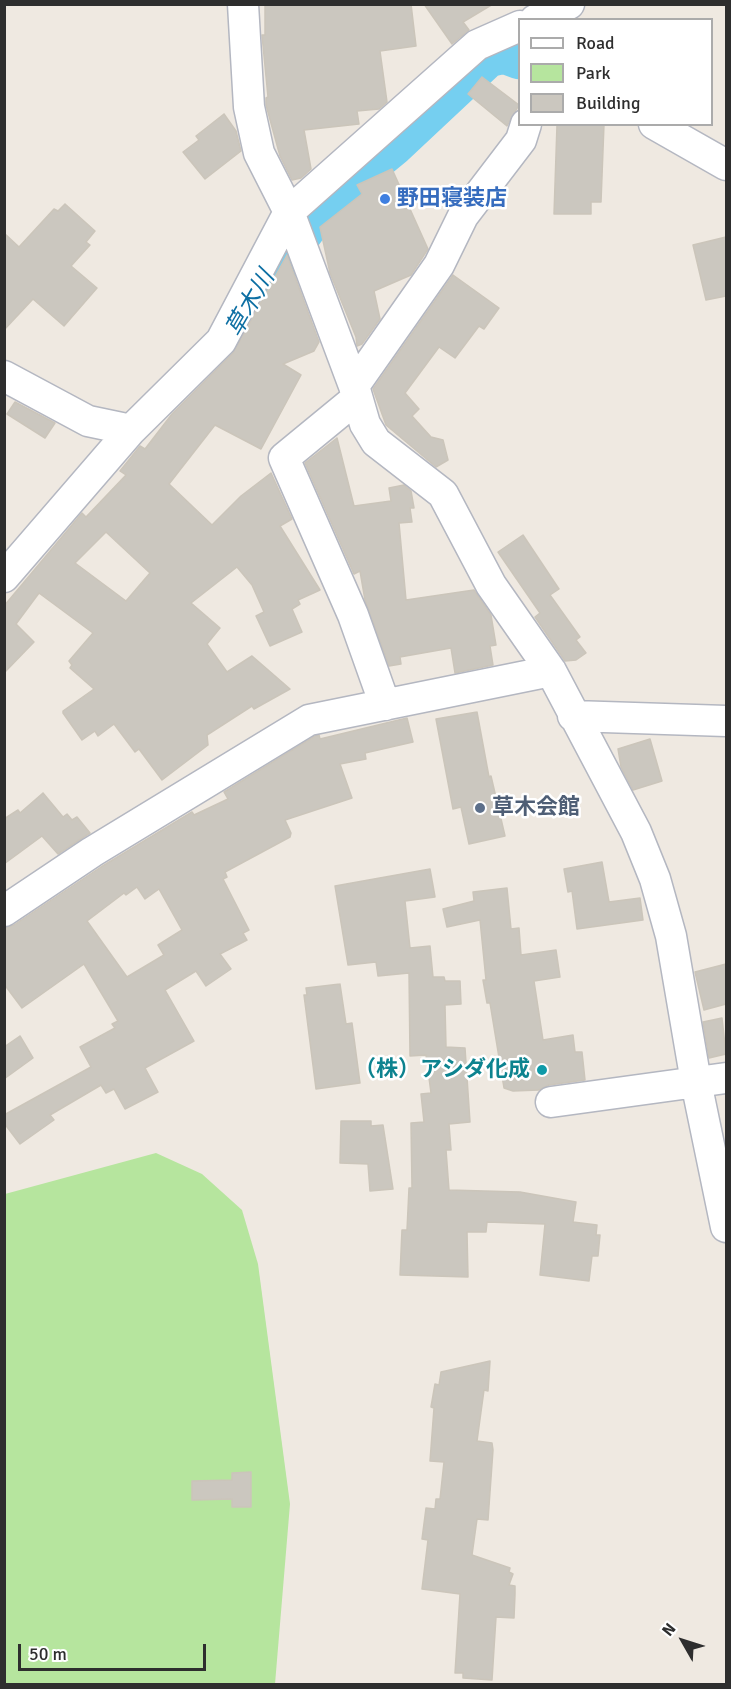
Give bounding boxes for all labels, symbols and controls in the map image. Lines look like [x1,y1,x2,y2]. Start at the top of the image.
legend [518,18,713,126]
text: Road [576,32,615,54]
text: Park [576,62,611,84]
text: Building [576,92,640,114]
place label: 野田寝装店 [397,186,507,212]
marker: 野田寝装店 [378,192,392,206]
water label: 草木川 [221,266,281,342]
place label: 草木会館 [492,795,580,821]
marker: 草木会館 [473,801,487,815]
place label: （株）アシダ化成 [354,1057,530,1083]
marker: （株）アシダ化成 [535,1063,549,1077]
north arrow [653,1611,713,1671]
text: N [658,1619,680,1640]
scale bar [21,1632,208,1670]
text: 50 m [29,1643,67,1665]

